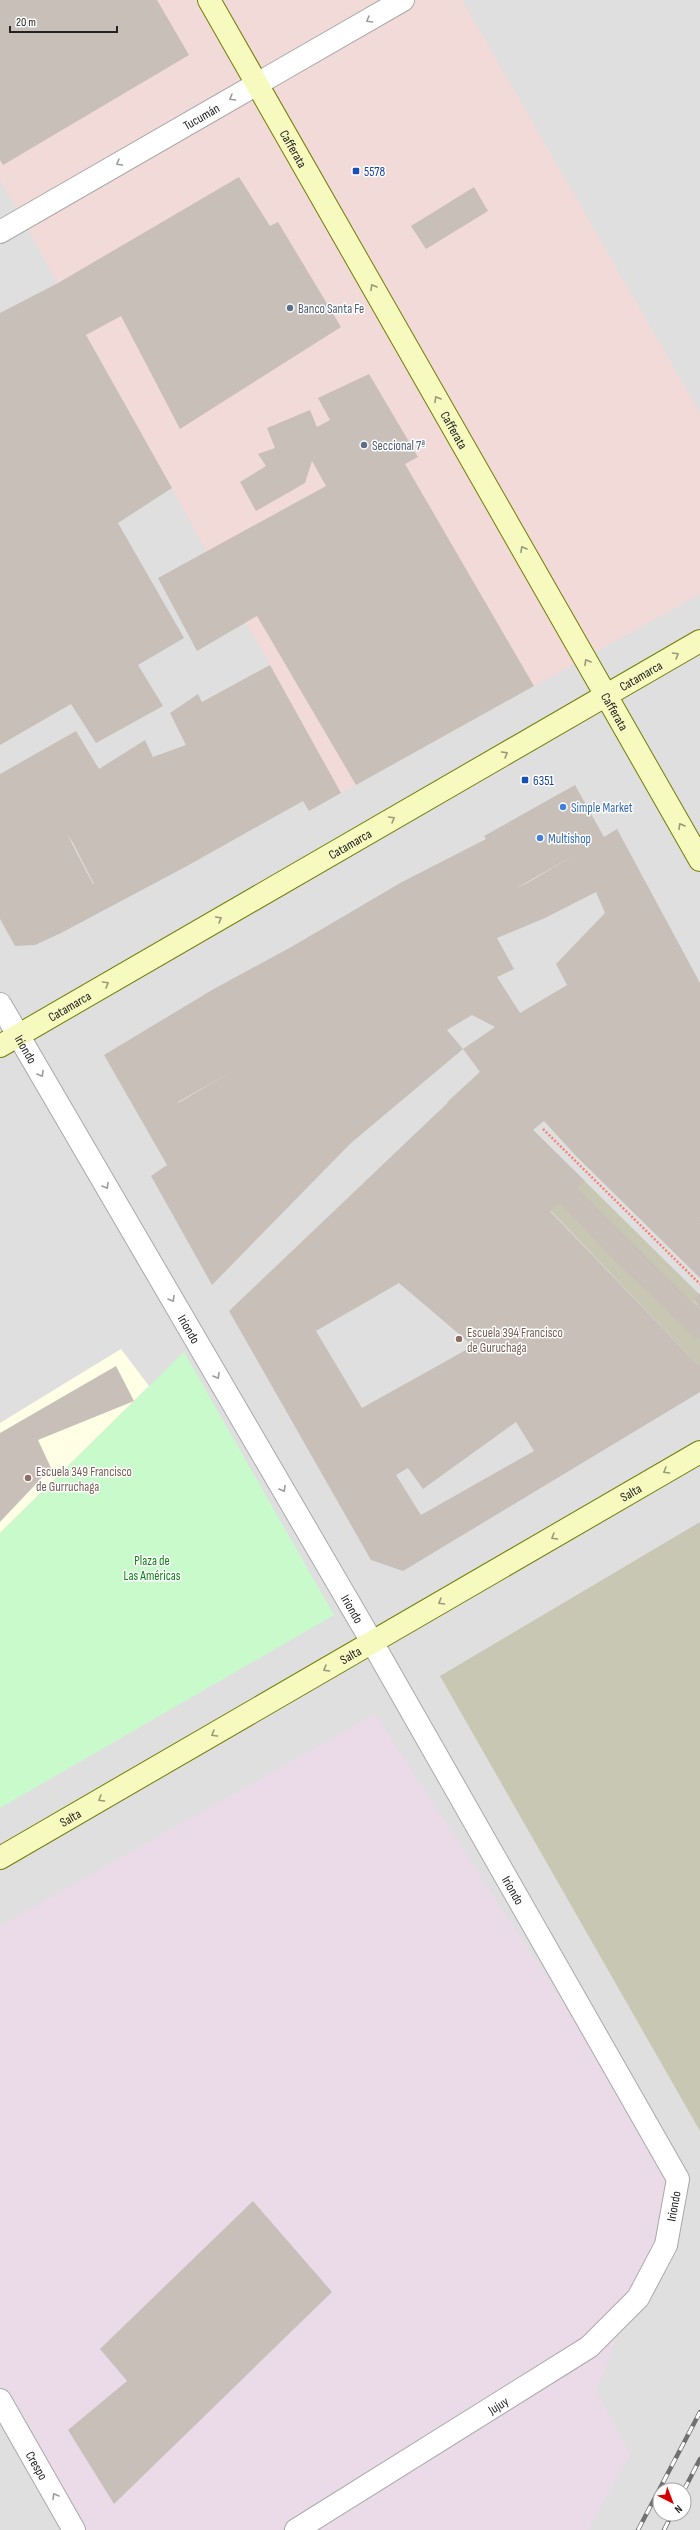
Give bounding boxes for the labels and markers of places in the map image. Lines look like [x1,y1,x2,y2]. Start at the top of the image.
place label: 5578 [364,164,386,180]
marker: 5578 [351,166,361,176]
place label: Banco Santa Fe [298,301,364,317]
marker: Banco Santa Fe [285,303,295,313]
place label: Seccional 7ª [372,438,425,454]
marker: Seccional 7ª [359,440,369,450]
place label: 6351 [533,773,554,789]
marker: 6351 [520,775,530,785]
place label: Simple Market [571,800,633,816]
marker: Simple Market [558,802,568,812]
place label: Multishop [548,831,591,847]
marker: Multishop [535,833,545,843]
place label: Escuela 394 Francisco de Guruchaga [467,1325,563,1356]
marker: Escuela 394 Francisco de Guruchaga [454,1334,464,1344]
place label: Escuela 349 Francisco de Gurruchaga [36,1464,132,1495]
marker: Escuela 349 Francisco de Gurruchaga [23,1473,33,1483]

